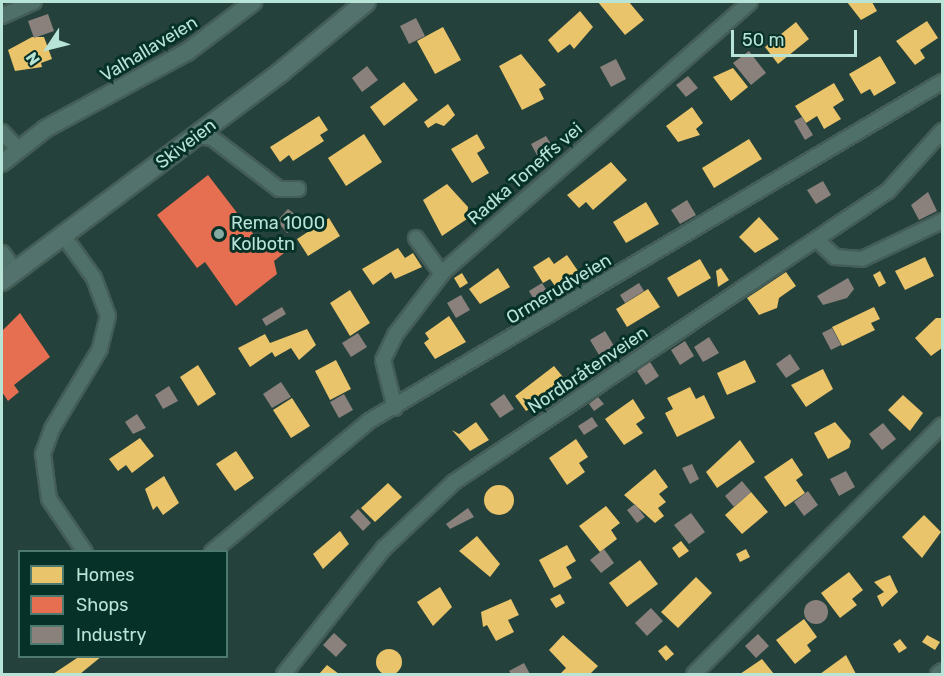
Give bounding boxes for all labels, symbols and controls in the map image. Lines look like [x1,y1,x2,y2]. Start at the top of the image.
street label: Valhallaveien [96,12,202,86]
north arrow [18,18,78,78]
scale bar [734,18,860,56]
text: 50 m [742,29,785,51]
text: N [22,48,44,69]
street label: Skiveien [152,114,220,174]
street label: Radka Toneffs vei [463,118,587,230]
place label: Rema 1000 Kolbotn [231,213,325,256]
marker: Rema 1000 Kolbotn [212,227,226,241]
street label: Ormerudveien [503,249,615,329]
street label: Nordbråtenveien [524,322,652,418]
legend [18,550,228,658]
text: Homes [76,564,134,586]
text: Shops [76,594,128,616]
text: Industry [76,624,146,646]

